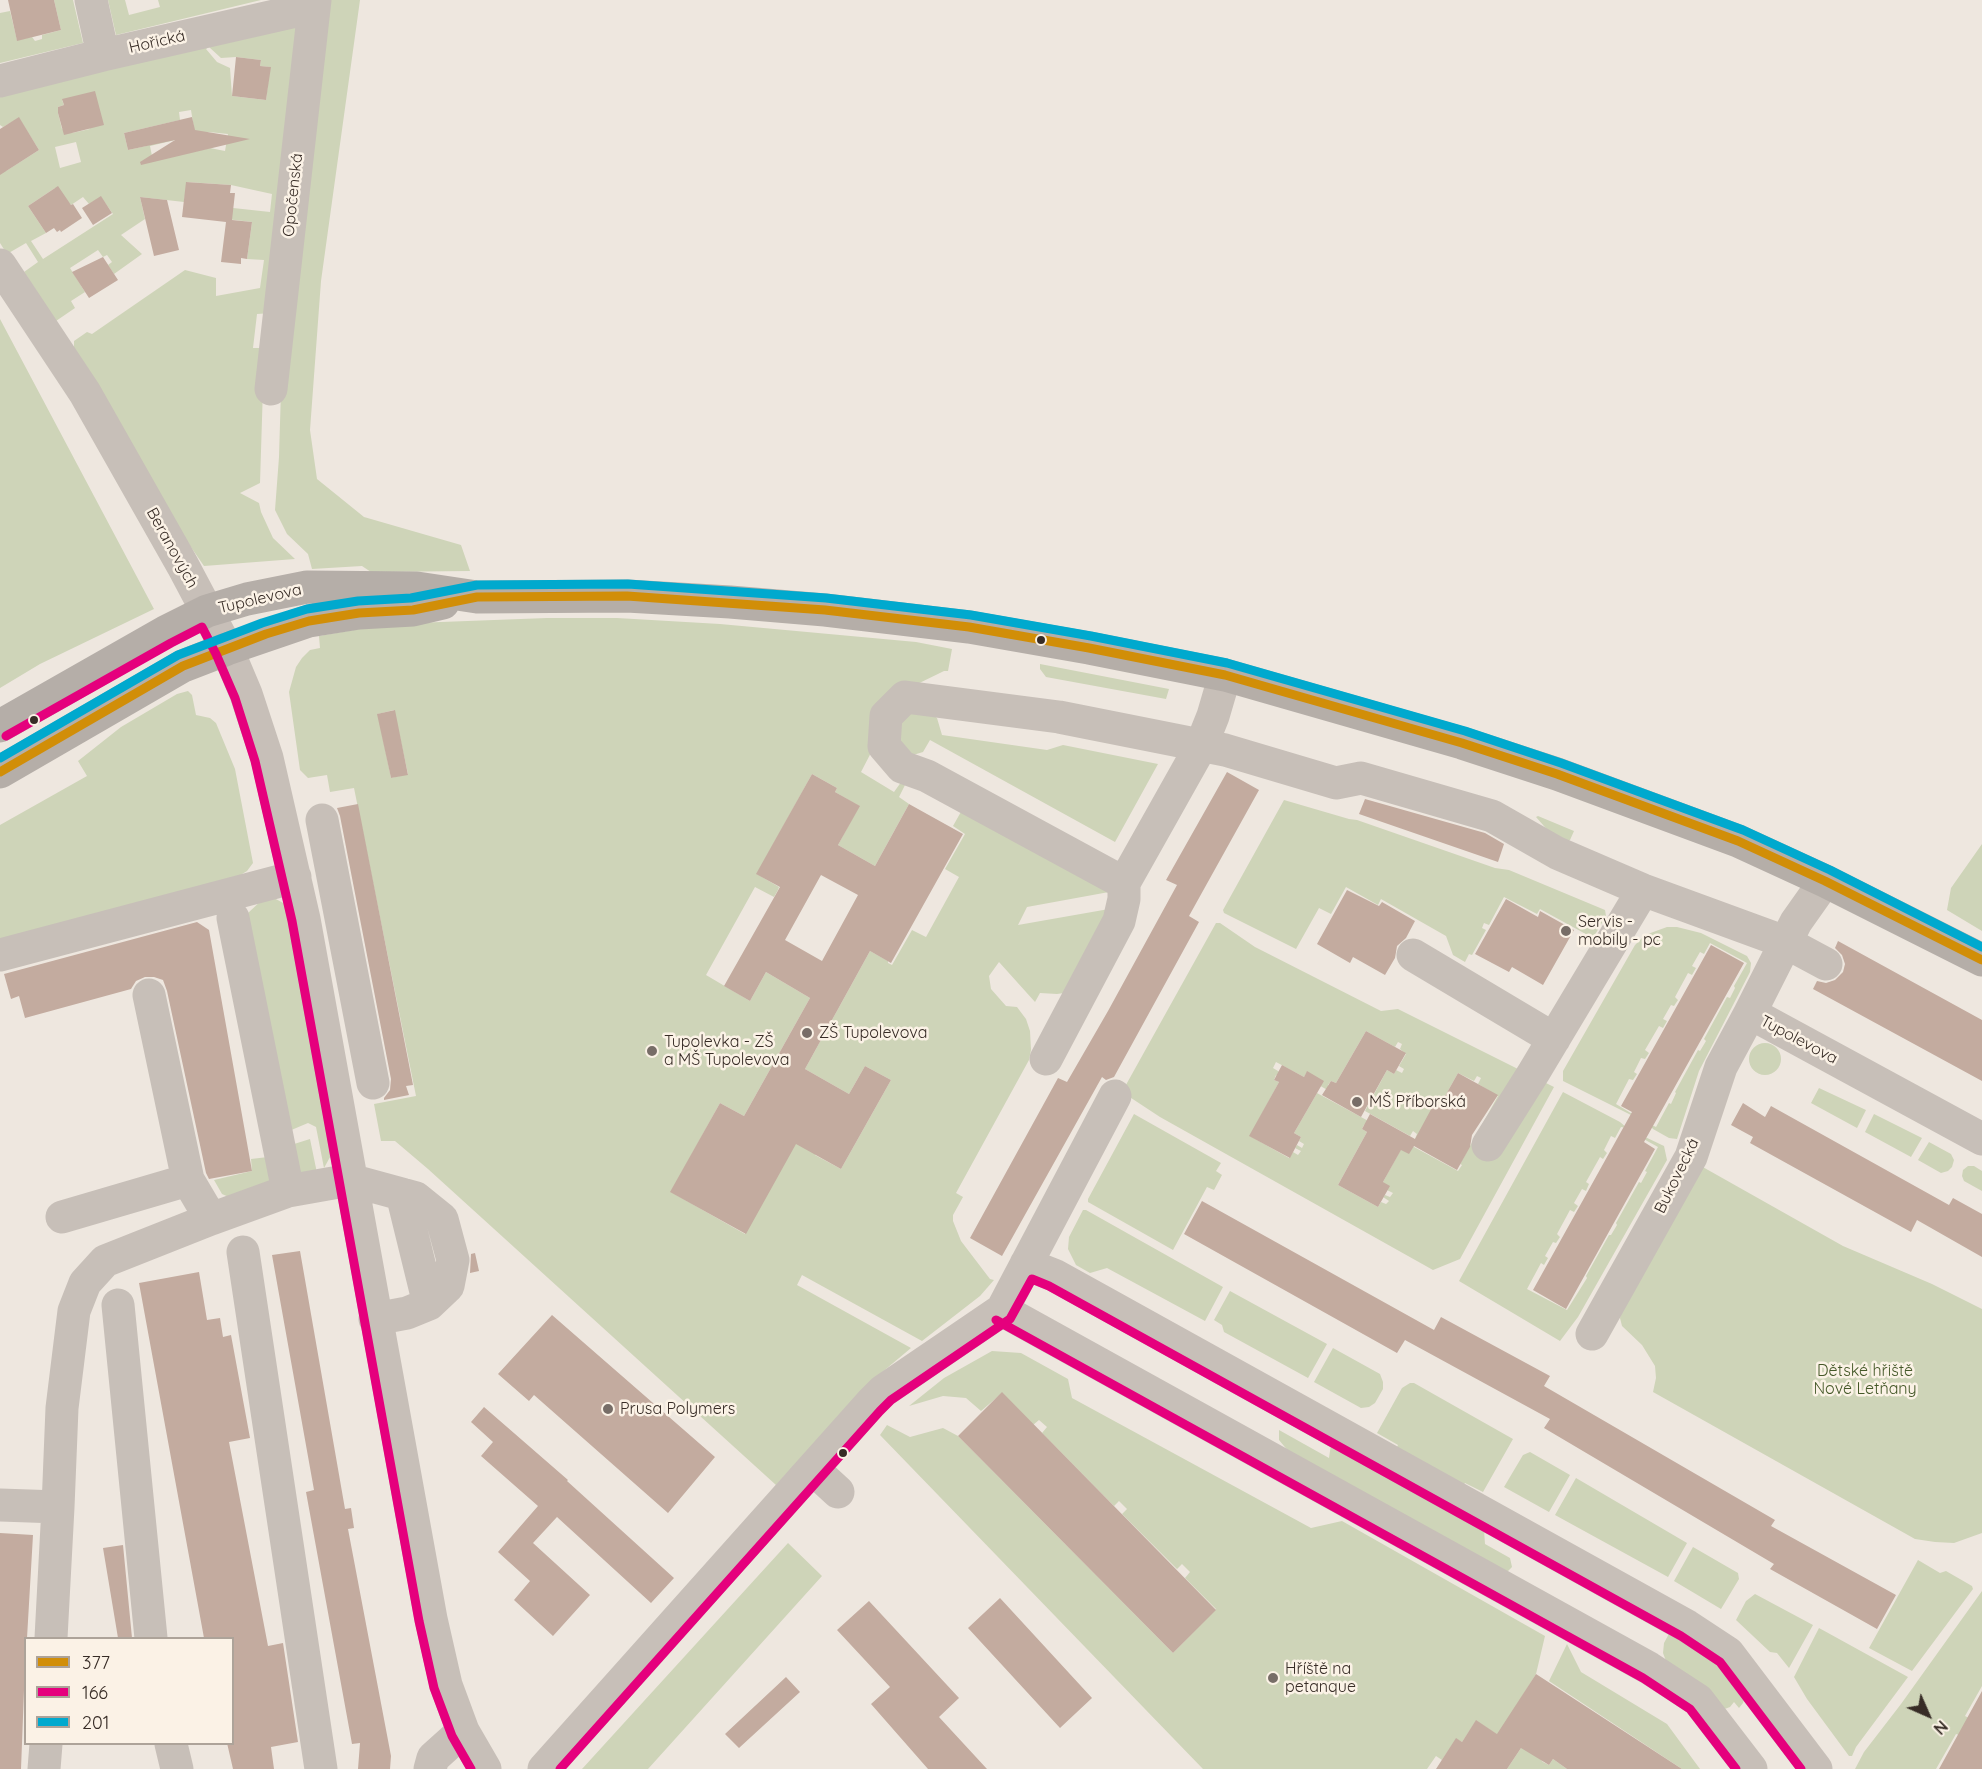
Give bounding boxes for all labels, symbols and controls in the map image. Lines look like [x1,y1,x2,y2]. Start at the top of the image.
street label: Hořická [127,26,187,58]
street label: Opočenská [279,152,307,238]
street label: Beranových [142,505,202,591]
street label: Tupolevova [217,580,303,618]
unlabelled marker [1035,634,1047,646]
unlabelled marker [28,714,40,726]
place label: Servis - mobily - pc [1578,912,1661,950]
marker: Servis - mobily - pc [1559,924,1573,938]
street label: Tupolevova [1757,1012,1841,1068]
place label: ZŠ Tupolevova [819,1023,927,1043]
marker: ZŠ Tupolevova [800,1026,814,1040]
place label: Tupolevka - ZŠ a MŠ Tupolevova [664,1032,789,1070]
marker: Tupolevka - ZŠ a MŠ Tupolevova [645,1044,659,1058]
place label: MŠ Příborská [1369,1092,1466,1112]
marker: MŠ Příborská [1350,1095,1364,1109]
street label: Bukovecká [1651,1135,1703,1217]
park label: Dětské hřiště Nové Letňany [1813,1361,1917,1399]
place label: Prusa Polymers [620,1399,735,1419]
marker: Prusa Polymers [601,1402,615,1416]
unlabelled marker [837,1447,849,1459]
legend [24,1637,234,1745]
text: 377 [82,1651,110,1674]
place label: Hříště na petanque [1285,1659,1356,1697]
marker: Hříště na petanque [1266,1671,1280,1685]
text: 166 [82,1681,108,1704]
north arrow [1898,1685,1958,1745]
text: 201 [82,1711,109,1734]
text: N [1930,1716,1952,1739]

